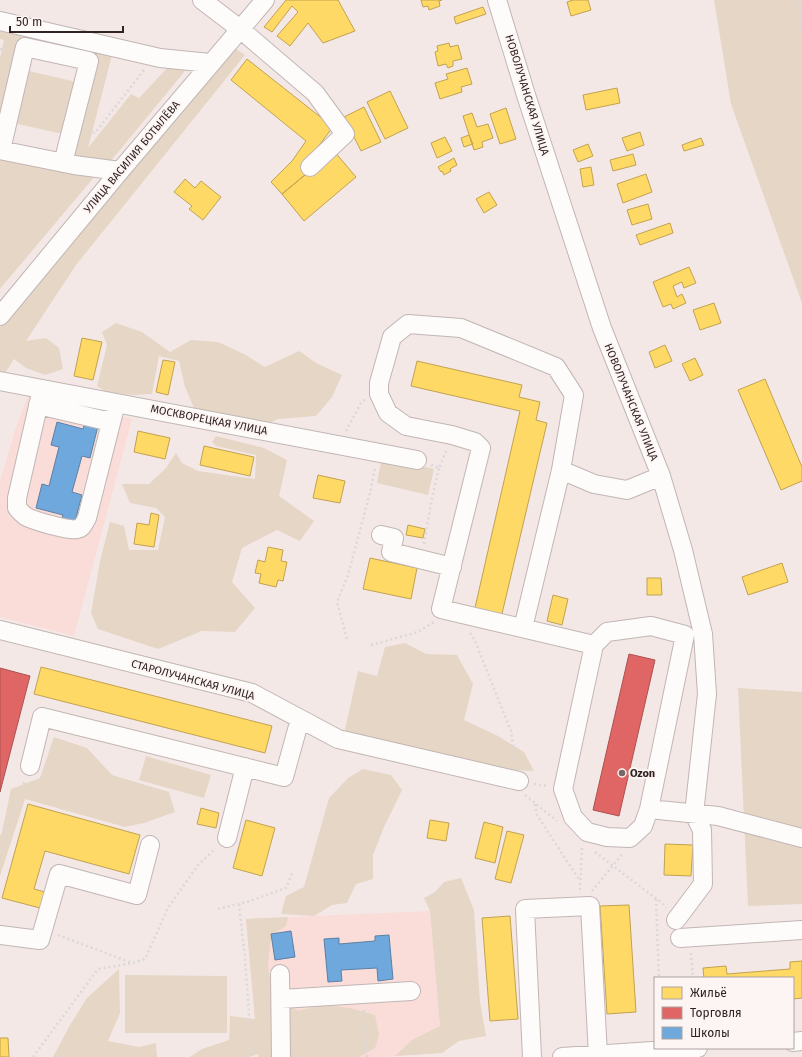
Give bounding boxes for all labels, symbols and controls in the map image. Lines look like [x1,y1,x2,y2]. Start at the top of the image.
scale bar [10,8,123,34]
text: 50 m [16,15,42,29]
street label: НОВОЛУЧАНСКАЯ УЛИЦА [502,33,552,158]
street label: УЛИЦА ВАСИЛИЯ БОТЫЛЁВА [81,97,183,216]
street label: НОВОЛУЧАНСКАЯ УЛИЦА [601,341,661,463]
street label: МОСКВОРЕЦКАЯ УЛИЦА [149,402,269,438]
street label: СТАРОЛУЧАНСКАЯ УЛИЦА [130,657,257,703]
place label: Ozon [630,767,655,780]
marker: Ozon [617,768,627,778]
legend [654,977,794,1049]
text: Жильё [690,986,727,1000]
text: Торговля [690,1006,742,1020]
text: Школы [690,1026,730,1040]

